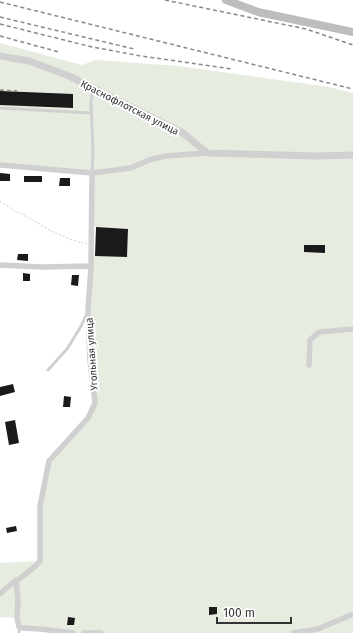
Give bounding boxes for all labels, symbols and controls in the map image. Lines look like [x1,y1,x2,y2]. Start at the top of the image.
street label: Краснофлотская улица [78,78,181,138]
street label: Угольная улица [83,317,101,391]
scale bar [217,599,291,625]
text: 100 m [223,606,255,620]

